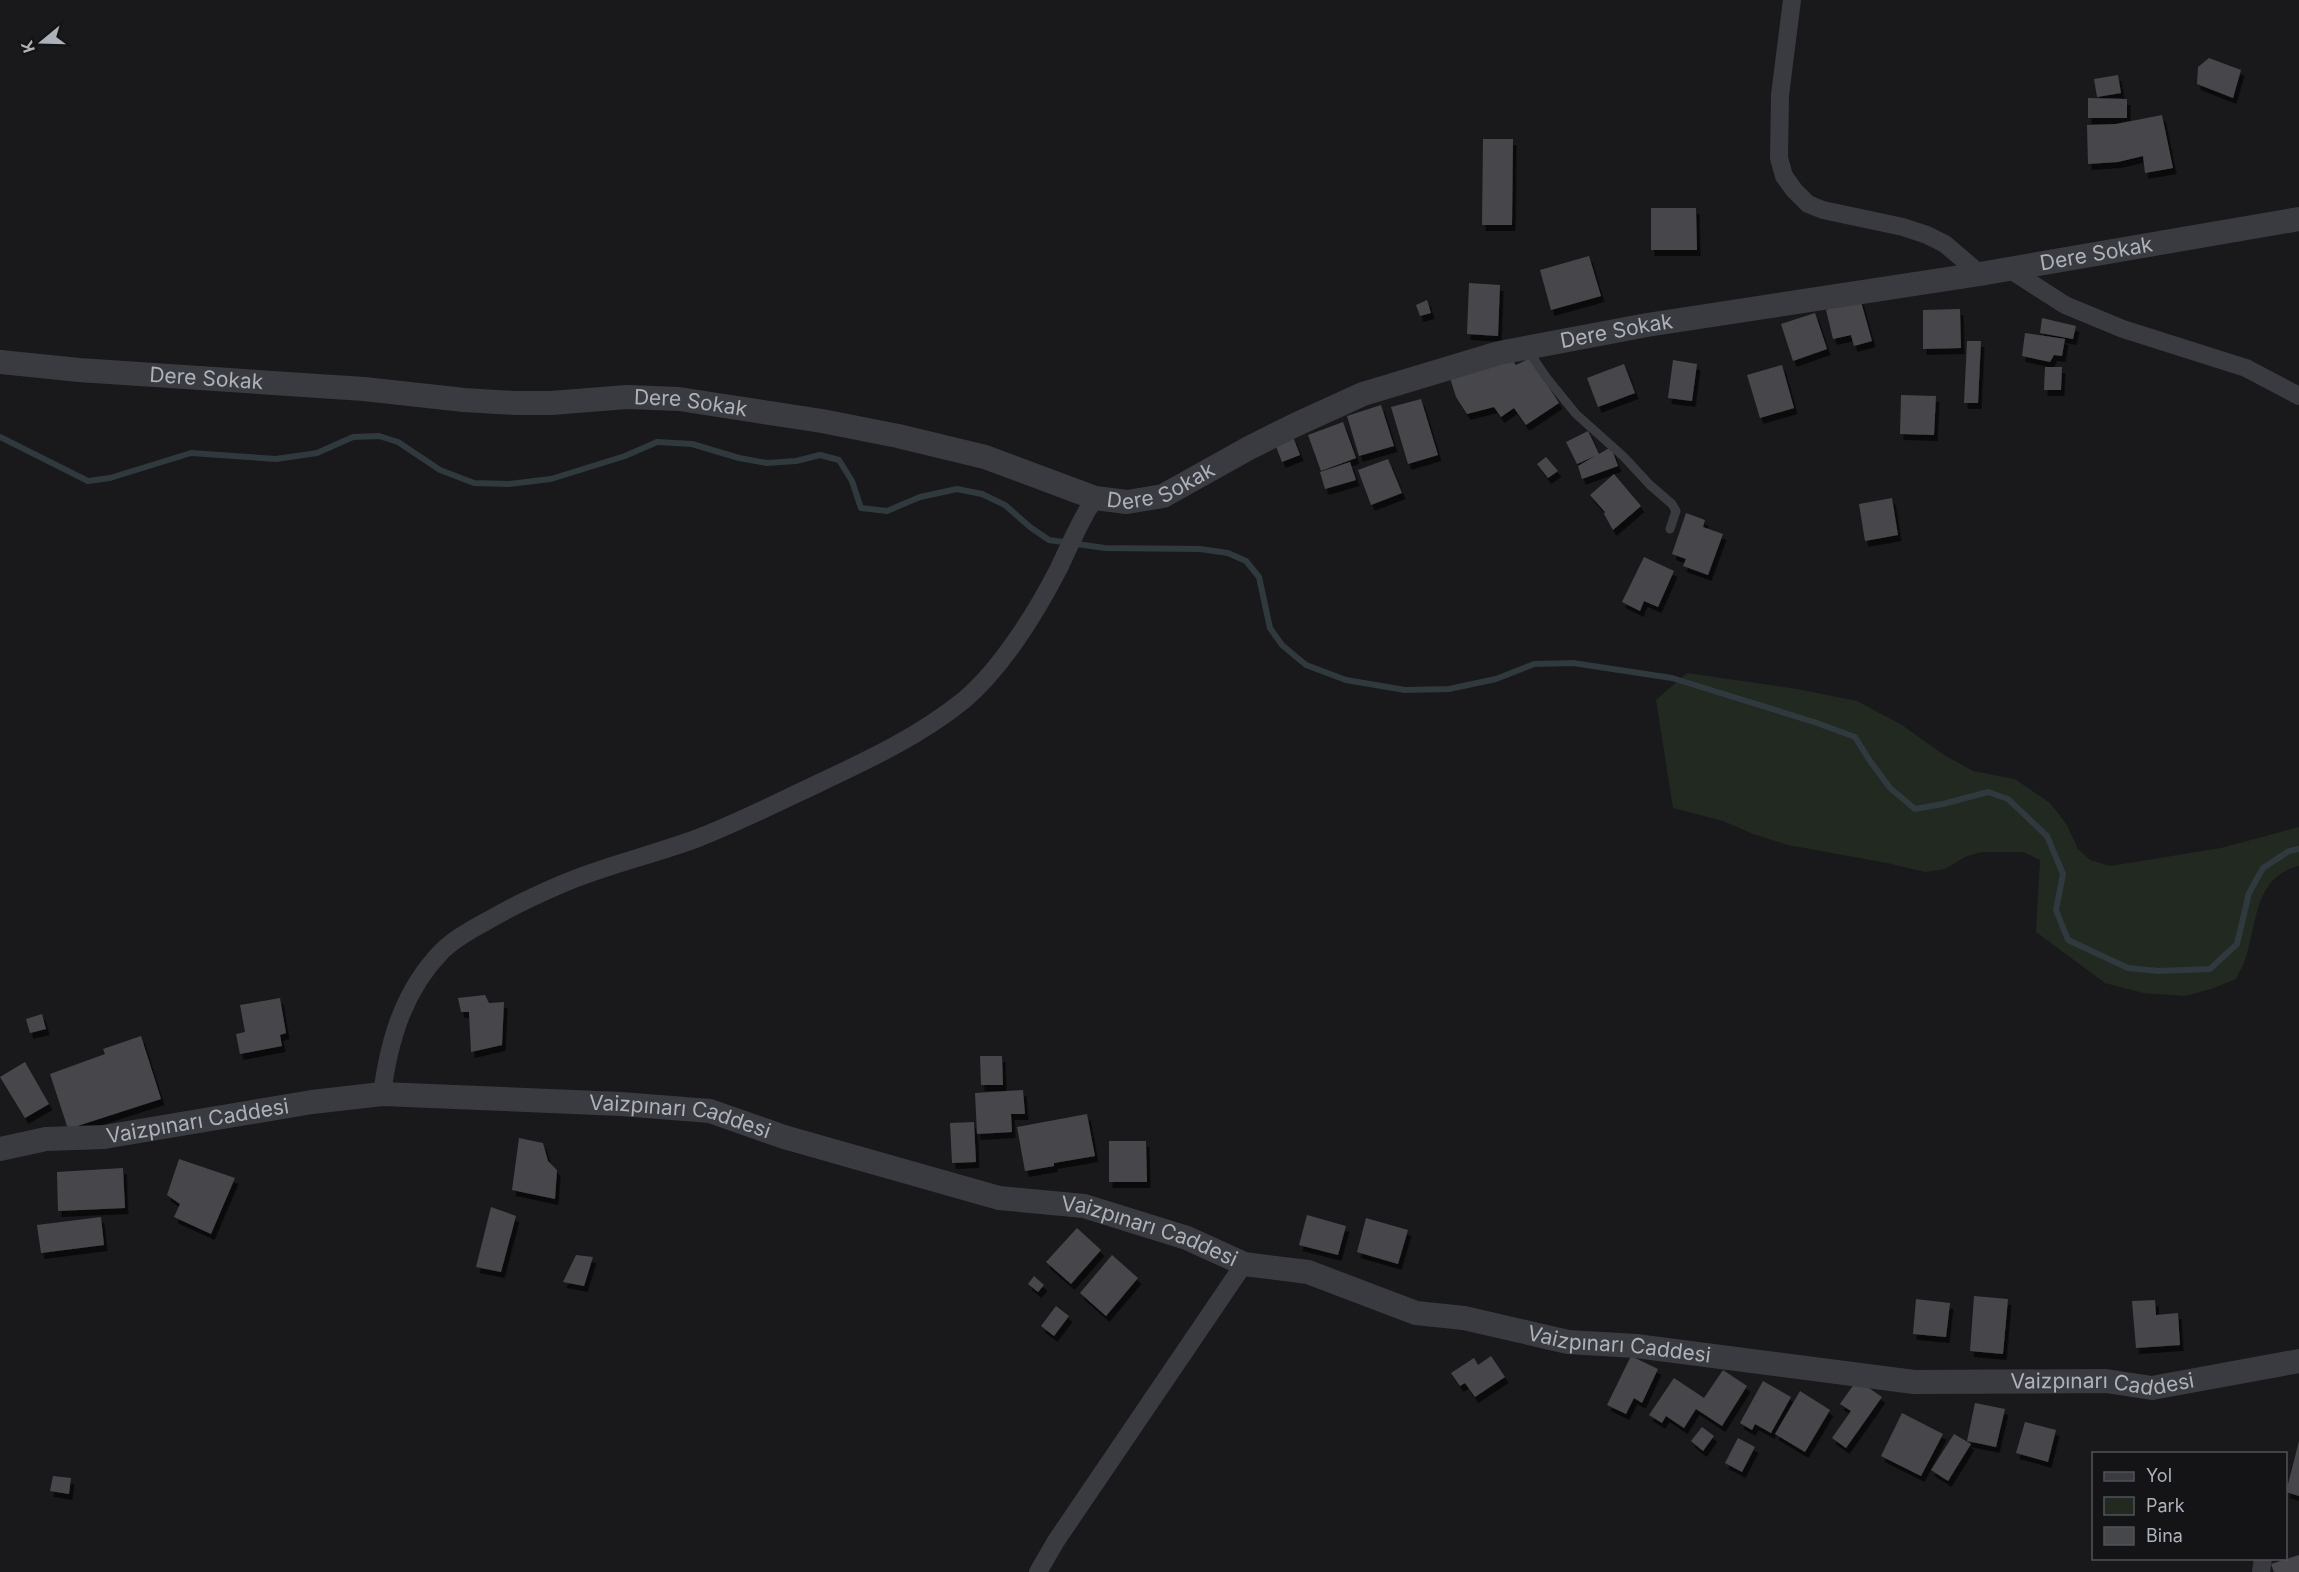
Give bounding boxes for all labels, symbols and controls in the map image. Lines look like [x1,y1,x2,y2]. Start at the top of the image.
north arrow [12,12,72,72]
text: K [16,38,39,56]
street label: Dere Sokak [2038,231,2155,275]
street label: Dere Sokak [1558,308,1675,353]
street label: Dere Sokak [149,362,265,394]
street label: Dere Sokak [634,384,750,421]
street label: Dere Sokak [1105,457,1219,515]
street label: Vaizpınarı Caddesi [589,1090,774,1143]
street label: Vaizpınarı Caddesi [104,1093,291,1148]
street label: Vaizpınarı Caddesi [1060,1191,1242,1271]
street label: Vaizpınarı Caddesi [1525,1320,1712,1368]
street label: Vaizpınarı Caddesi [2010,1368,2196,1400]
legend [2092,1452,2287,1560]
text: Yol [2146,1465,2172,1486]
text: Park [2146,1495,2185,1516]
text: Bina [2146,1525,2183,1546]

